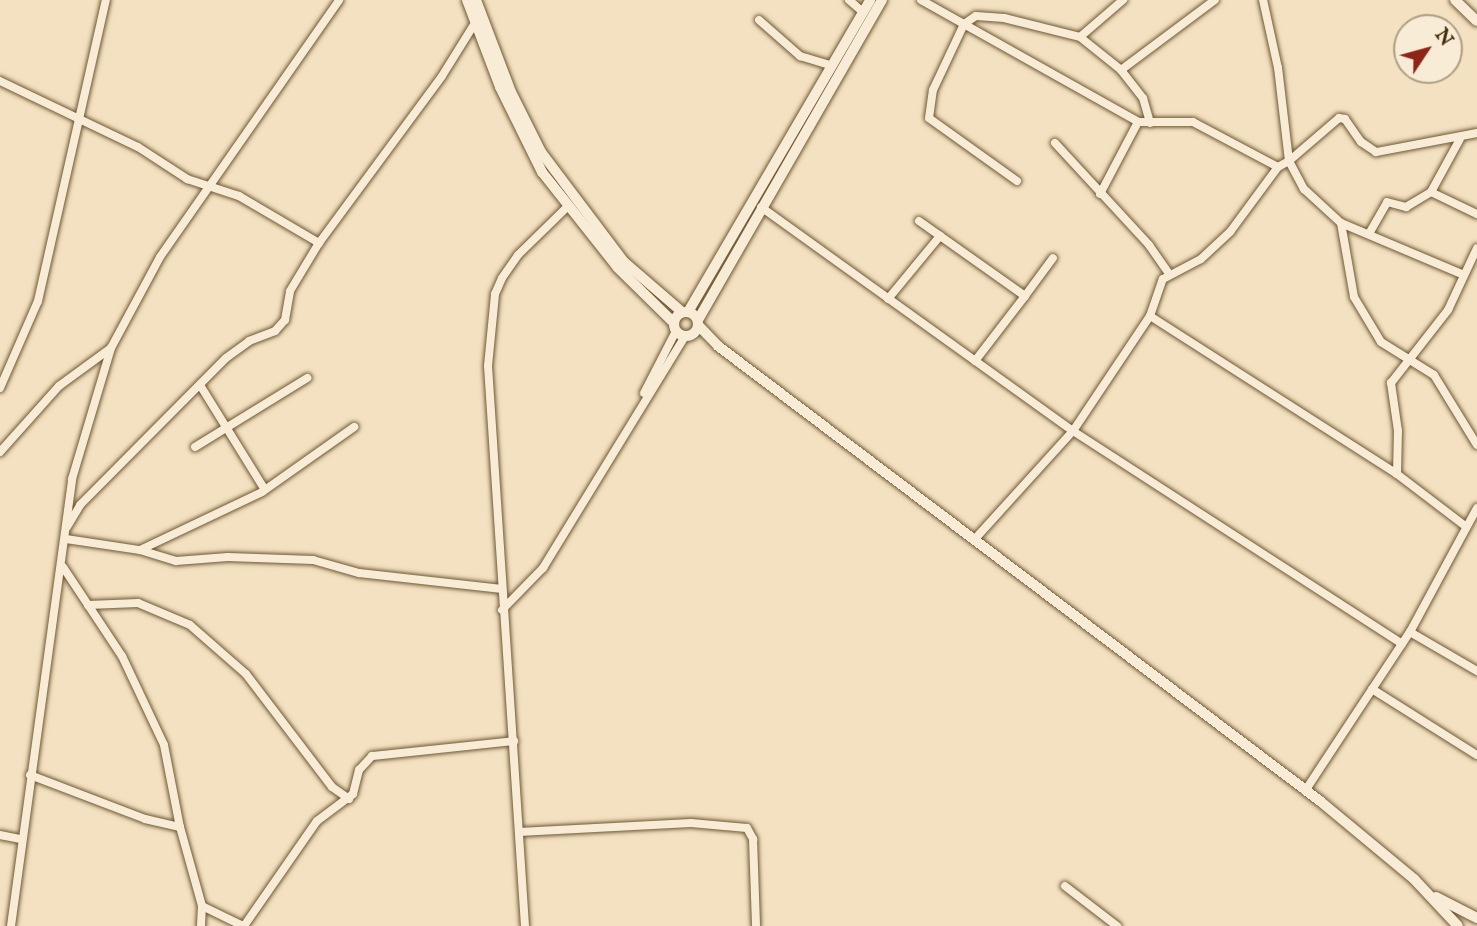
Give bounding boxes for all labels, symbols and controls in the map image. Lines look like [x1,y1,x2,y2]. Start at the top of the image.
north arrow [1393,14,1463,84]
text: N [1429,24,1458,52]

